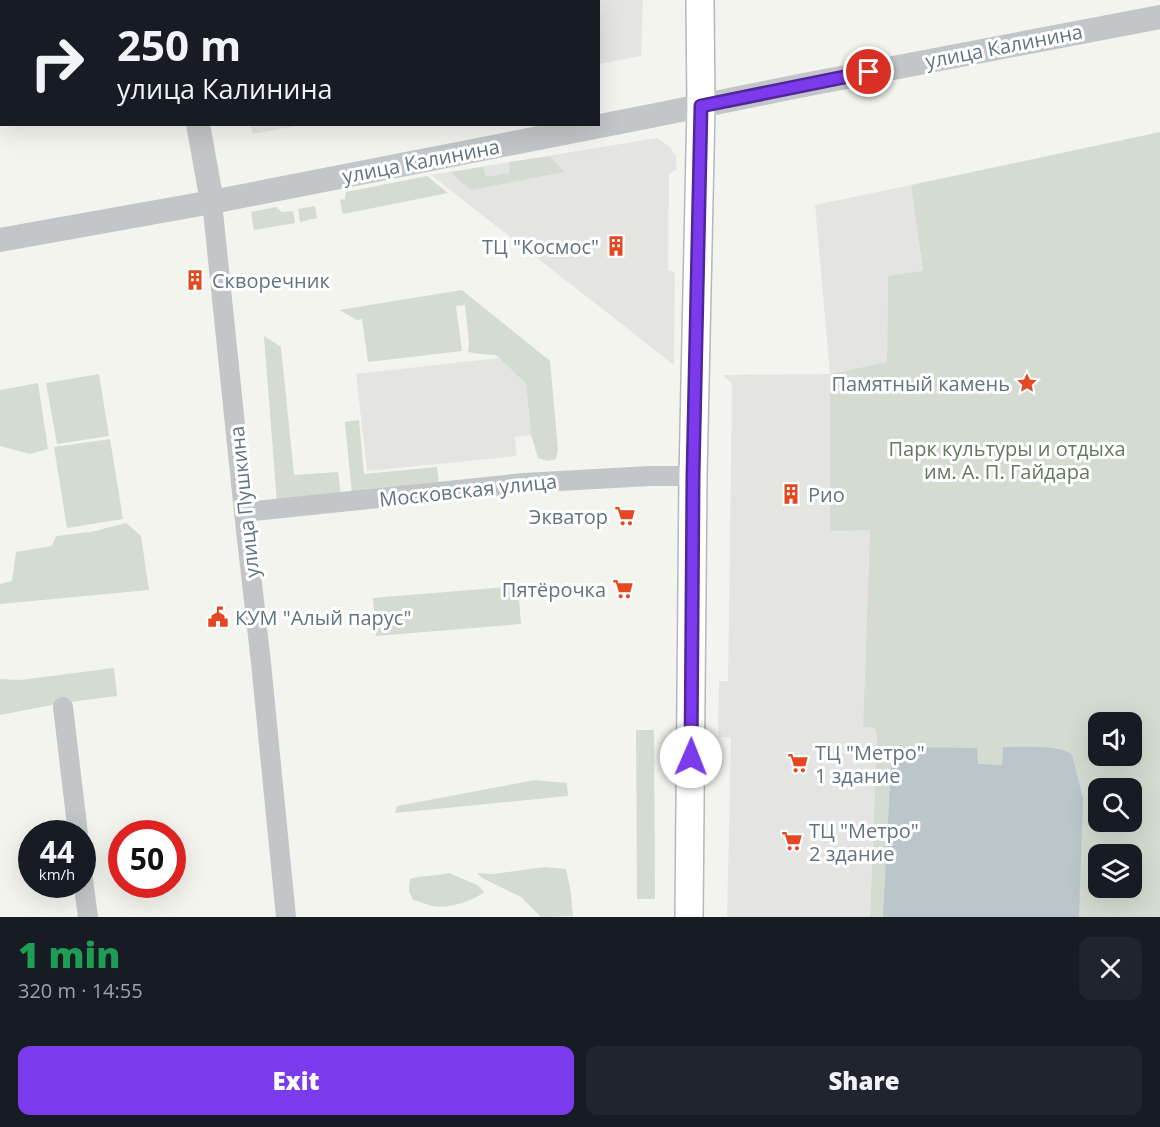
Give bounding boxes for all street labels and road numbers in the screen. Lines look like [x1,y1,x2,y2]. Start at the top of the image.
street label: улица Калинина [923,18,1085,74]
street label: улица Калинина [340,133,502,189]
street label: улица Пушкина [223,425,265,579]
street label: Московская улица [378,467,558,513]

